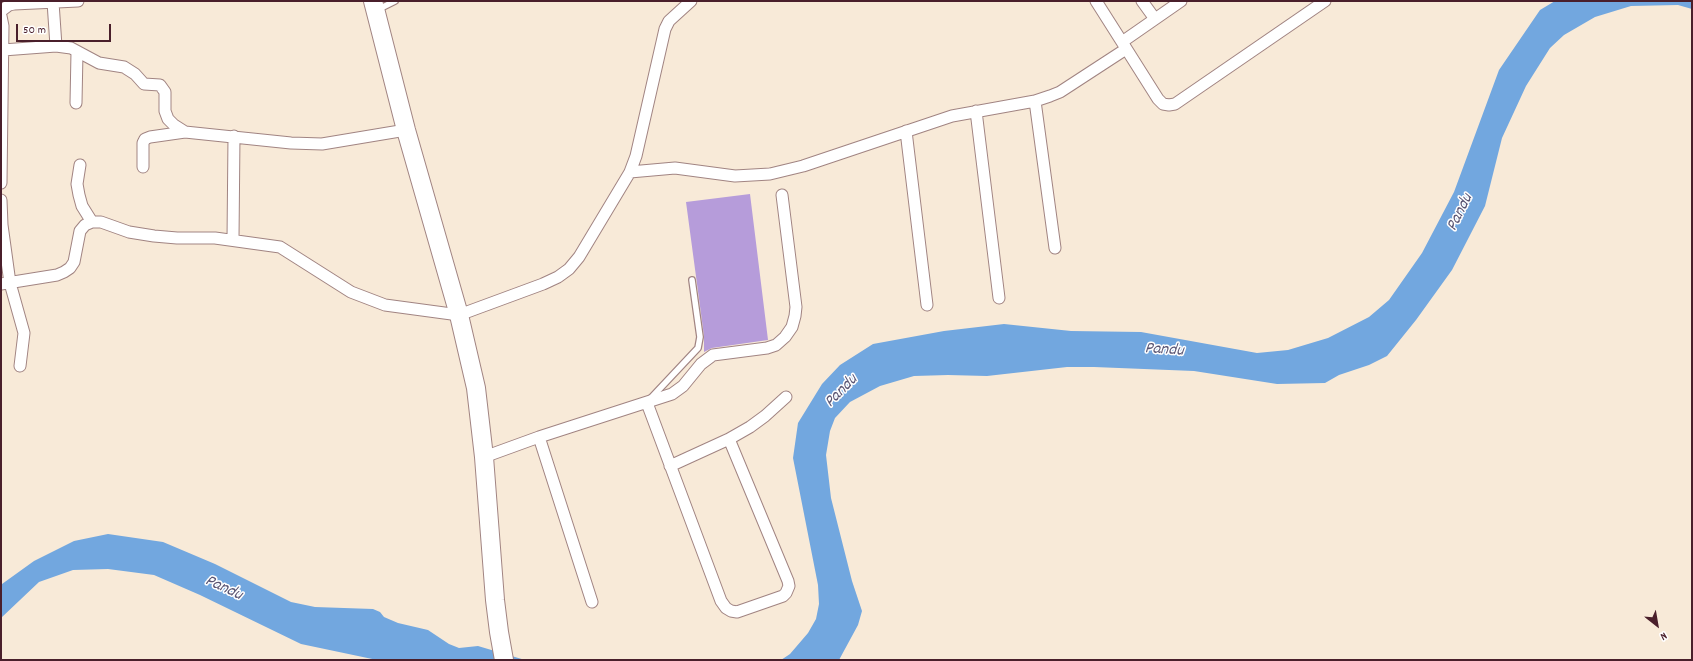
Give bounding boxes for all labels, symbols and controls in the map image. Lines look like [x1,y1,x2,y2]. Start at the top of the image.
scale bar [18,16,113,42]
text: 50 m [23,22,46,39]
water label: Pandu [1443,191,1479,235]
water label: Pandu [1144,339,1184,363]
water label: Pandu [821,371,863,413]
water label: Pandu [201,572,245,606]
north arrow [1637,605,1677,645]
text: N [1657,627,1670,644]

